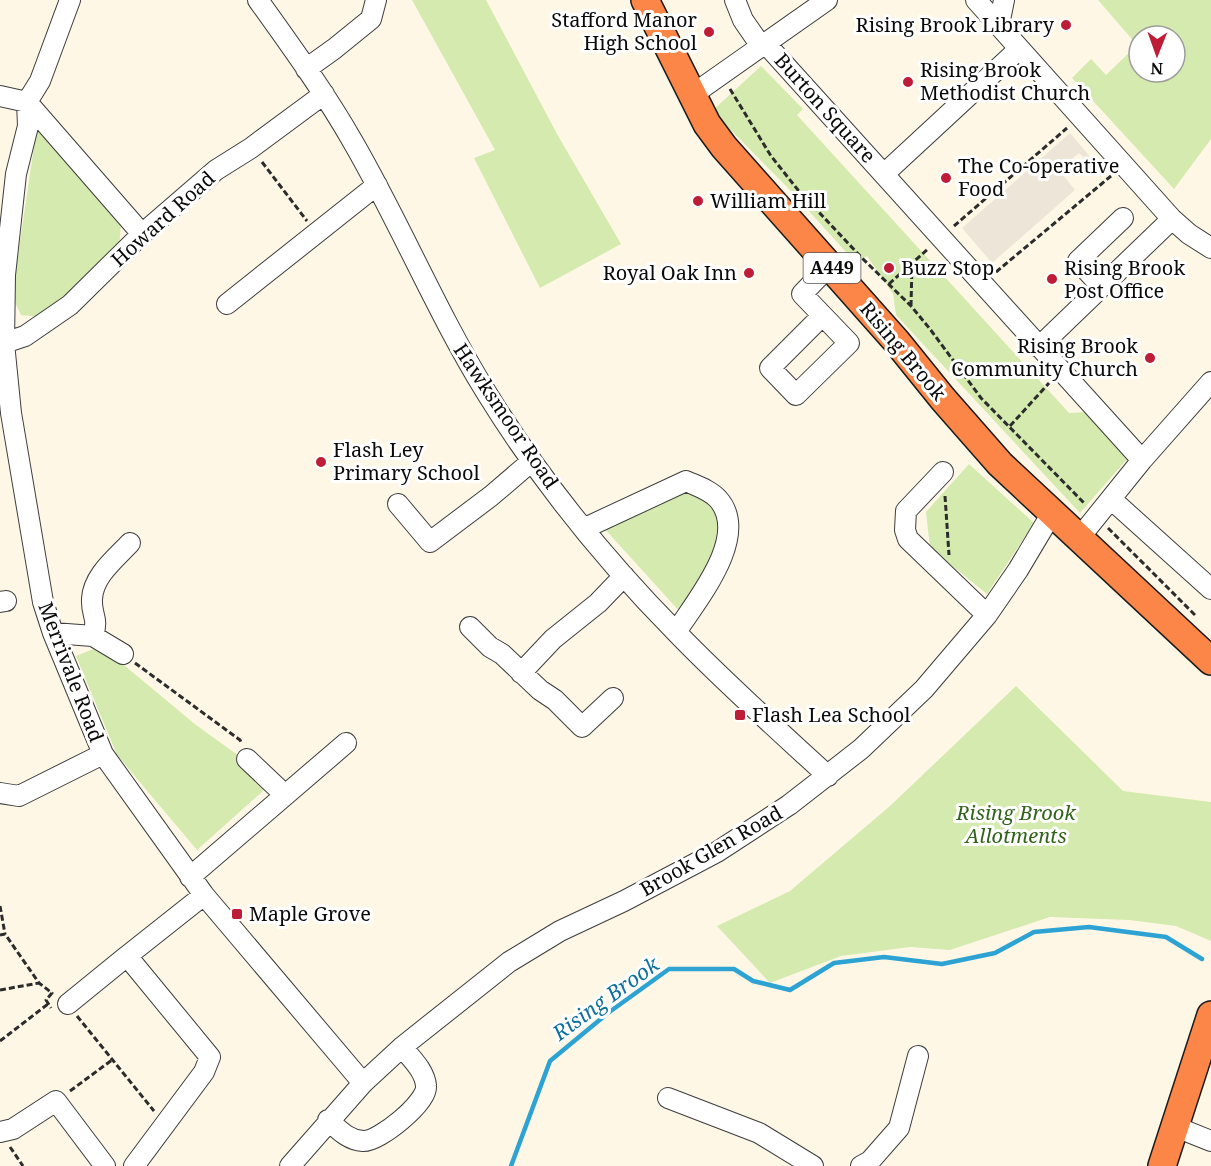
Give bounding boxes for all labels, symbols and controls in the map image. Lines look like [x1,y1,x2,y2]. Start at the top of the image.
place label: Stafford Manor High School [551,6,698,56]
place label: Rising Brook Library [856,11,1055,38]
marker: Rising Brook Library [1059,18,1073,32]
north arrow [1127,24,1187,84]
marker: Stafford Manor High School [702,25,716,39]
street label: Burton Square [769,47,882,168]
place label: Rising Brook Methodist Church [920,56,1091,106]
text: N [1150,58,1163,80]
marker: Rising Brook Methodist Church [901,75,915,89]
place label: The Co-operative Food [958,152,1119,202]
street label: Howard Road [105,165,220,272]
marker: The Co-operative Food [939,171,953,185]
place label: William Hill [710,187,826,214]
marker: William Hill [691,194,705,208]
road number: A449 [804,253,860,283]
place label: Buzz Stop [901,254,994,281]
place label: Rising Brook Post Office [1064,254,1185,304]
place label: Royal Oak Inn [603,259,737,286]
marker: Buzz Stop [882,261,896,275]
marker: Royal Oak Inn [742,266,756,280]
marker: Rising Brook Post Office [1045,272,1059,286]
street label: Rising Brook [854,296,953,406]
place label: Rising Brook Community Church [951,332,1138,382]
street label: Hawksmoor Road [448,338,565,494]
marker: Rising Brook Community Church [1143,351,1157,365]
place label: Flash Ley Primary School [333,436,480,486]
marker: Flash Ley Primary School [314,455,328,469]
street label: Merrivale Road [32,598,111,746]
place label: Flash Lea School [752,701,911,728]
marker: Flash Lea School [733,708,747,722]
street label: Brook Glen Road [635,799,787,902]
park label: Rising Brook Allotments [955,799,1076,849]
place label: Maple Grove [249,900,371,927]
marker: Maple Grove [230,907,244,921]
water label: Rising Brook [546,949,665,1047]

